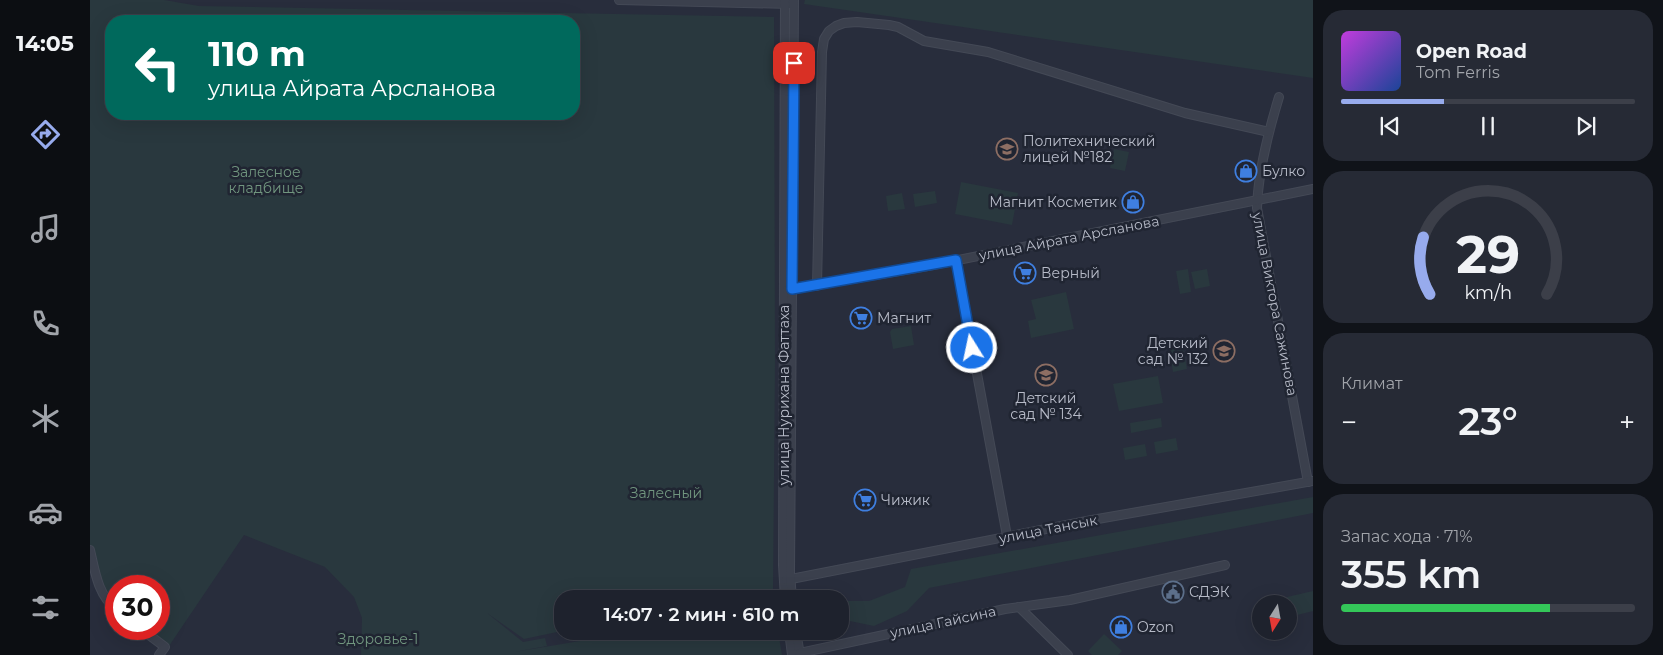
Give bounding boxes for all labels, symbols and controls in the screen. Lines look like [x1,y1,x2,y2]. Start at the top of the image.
text: 14:05 [16,30,74,57]
text: 110 m [208,32,306,75]
icon: left [125,35,190,100]
text: Open Road [1416,40,1527,63]
pin [773,42,815,84]
icon: arrive [780,49,808,77]
text: Tom Ferris [1416,63,1500,82]
text: улица Айрата Арсланова [208,75,496,102]
icon: previous [1376,112,1404,140]
icon: pause [1474,112,1502,140]
icon: next [1572,112,1600,140]
icon: directions [28,117,63,152]
place label: Политехнический лицей №182 [1023,132,1155,166]
school or university icon: Политехнический лицей №182 [995,137,1019,161]
shop icon: Булко [1234,159,1258,183]
place label: Булко [1262,162,1305,180]
park label: Залесное кладбище [229,163,303,197]
shop icon: Магнит Косметик [1121,190,1145,214]
place label: Магнит Косметик [989,193,1117,211]
street label: улица Виктора Сажинова [1248,210,1302,397]
icon: music [28,211,63,246]
street label: улица Айрата Арсланова [976,212,1161,265]
text: 29 [1456,223,1520,286]
supermarket icon: Верный [1013,261,1037,285]
place label: Верный [1041,264,1100,282]
text: km/h [1464,282,1512,303]
street label: улица Нурихана Фаттаха [775,305,793,486]
icon: phone [28,306,63,341]
supermarket icon: Магнит [849,306,873,330]
place label: Магнит [877,309,931,327]
position arrow [945,321,997,373]
place label: Детский сад № 132 [1138,334,1208,368]
school or university icon: Детский сад № 132 [1212,339,1236,363]
school or university icon: Детский сад № 134 [1034,363,1058,387]
text: Климат [1341,374,1403,393]
place label: Детский сад № 134 [1010,389,1082,423]
text: 23° [1458,398,1518,445]
icon: climate [28,401,63,436]
text: − [1341,405,1357,439]
text: + [1619,405,1635,439]
park label: Залесный [630,484,702,502]
supermarket icon: Чижик [853,488,877,512]
place label: Чижик [881,491,930,509]
icon: car [28,495,63,530]
street label: улица Тансык [996,511,1099,548]
text: Запас хода · 71% [1341,527,1473,546]
text: 355 km [1341,551,1481,598]
speed limit sign: 30 [105,575,170,640]
public building icon: СДЭК [1161,580,1185,604]
place label: СДЭК [1189,583,1230,601]
icon: filters [28,590,63,625]
north arrow [1252,595,1298,640]
map controls [1252,595,1297,640]
street label: улица Гайсина [887,602,998,642]
text: 14:07 · 2 мин · 610 m [603,603,800,626]
shop icon: Ozon [1109,615,1133,639]
place label: Ozon [1137,618,1174,636]
park label: Здоровье-1 [338,630,418,648]

